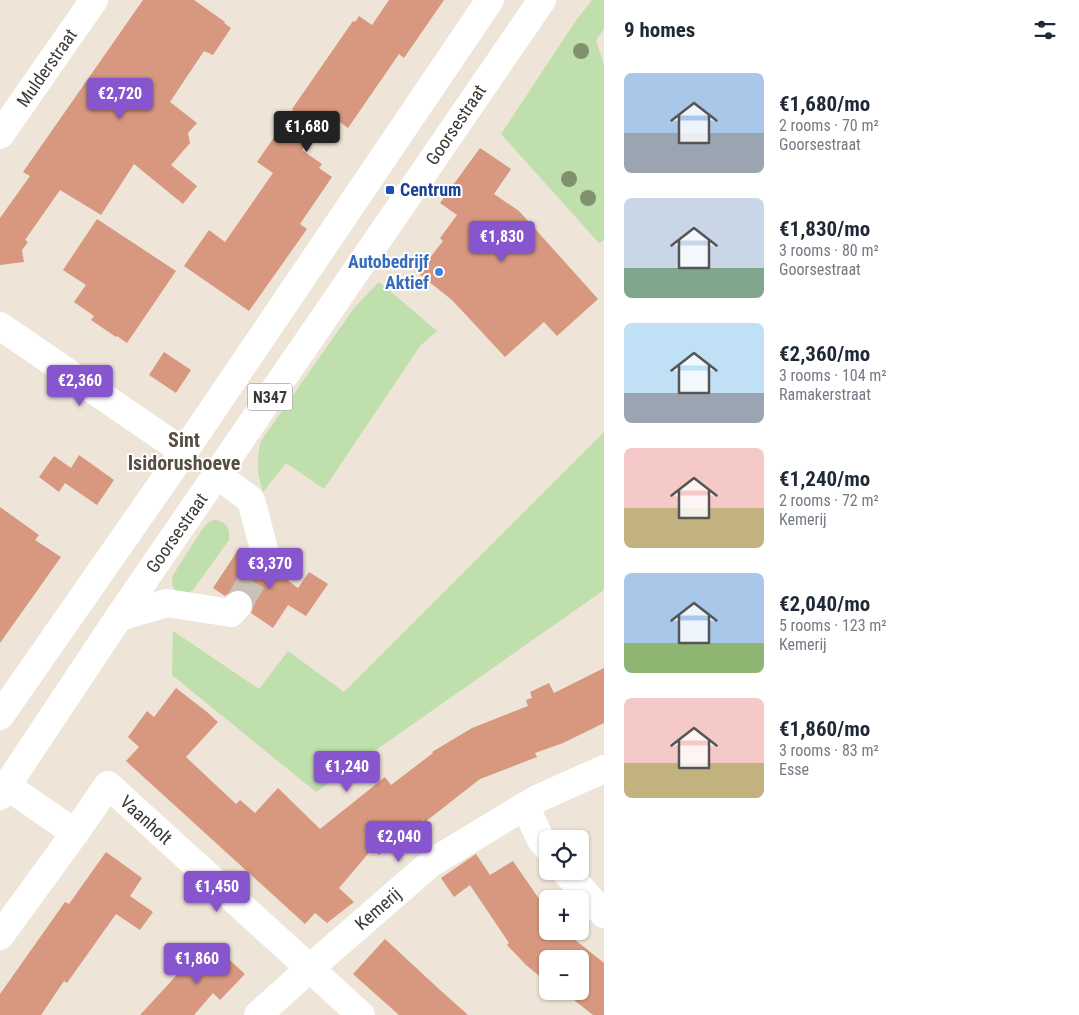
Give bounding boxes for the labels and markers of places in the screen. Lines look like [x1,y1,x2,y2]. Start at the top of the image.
pin: €2,720 [79,78,161,120]
pin: €1,680 [266,110,348,153]
place label: Centrum [400,179,461,200]
marker: Centrum [384,184,396,196]
pin: €1,830 [461,220,543,263]
place label: Autobedrijf Aktief [348,251,429,293]
marker: Autobedrijf Aktief [433,266,445,278]
pin: €2,360 [39,364,121,407]
pin: €3,370 [229,548,311,590]
pin: €1,240 [306,750,388,793]
pin: €2,040 [358,820,440,863]
pin: €1,450 [176,870,258,913]
pin: €1,860 [156,942,238,985]

